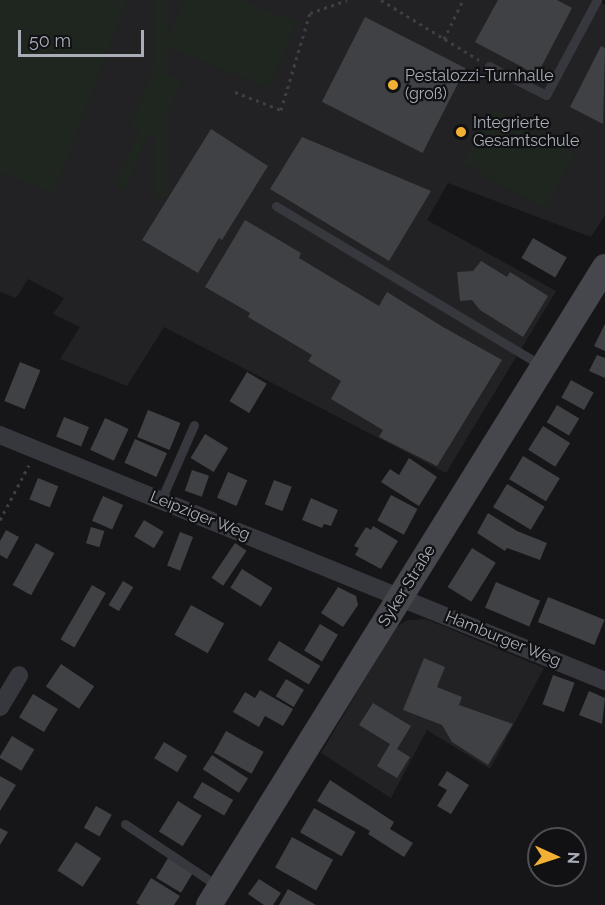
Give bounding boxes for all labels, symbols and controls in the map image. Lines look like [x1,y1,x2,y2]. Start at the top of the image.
scale bar [21,18,147,56]
text: 50 m [29,30,71,51]
place label: Pestalozzi-Turnhalle (groß) [405,66,554,104]
marker: Pestalozzi-Turnhalle (groß) [386,78,400,92]
place label: Integrierte Gesamtschule [473,113,579,151]
marker: Integrierte Gesamtschule [454,125,468,139]
street label: Leipziger Weg [147,487,253,545]
street label: Syker Straße [374,542,440,630]
street label: Hamburger Weg [442,607,564,671]
north arrow [527,827,587,887]
text: N [564,851,583,864]

